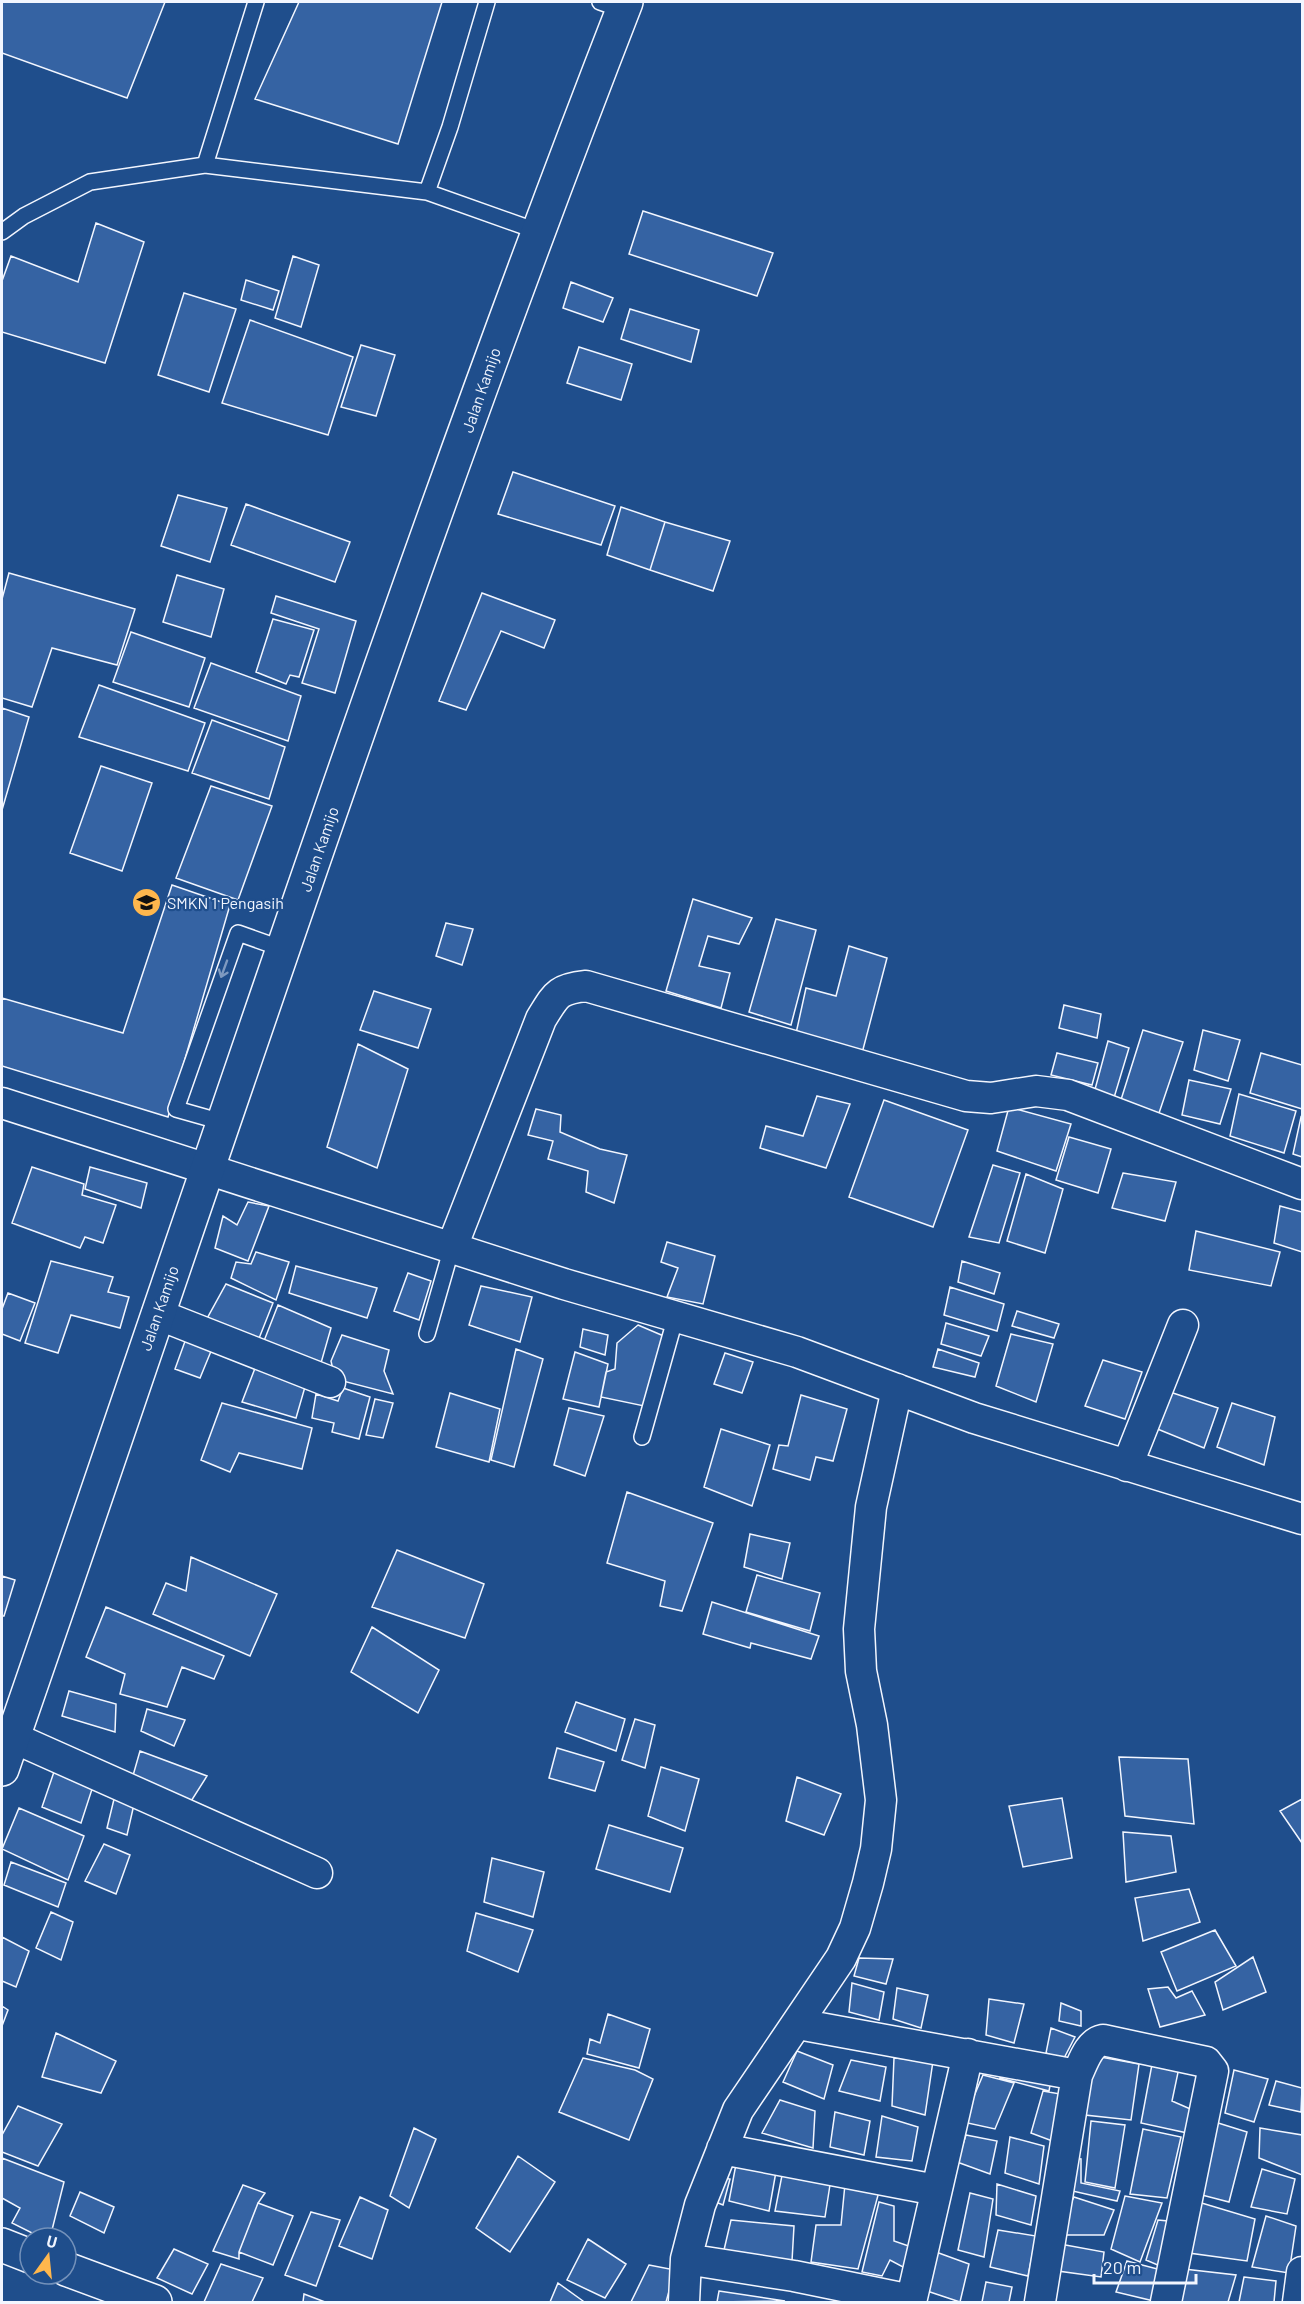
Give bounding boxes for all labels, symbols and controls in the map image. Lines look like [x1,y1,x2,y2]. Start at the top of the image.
street label: Jalan Kamijo [457,345,504,435]
street label: Jalan Kamijo [295,804,342,894]
school or university icon: SMKN 1 Pengasih [130,887,162,919]
place label: SMKN 1 Pengasih [167,893,284,912]
one-way arrow [218,959,229,978]
street label: Jalan Kamijo [135,1263,182,1353]
north arrow [18,2226,78,2286]
text: U [45,2231,59,2252]
scale bar [1094,2247,1196,2285]
text: 20 m [1103,2256,1141,2278]

